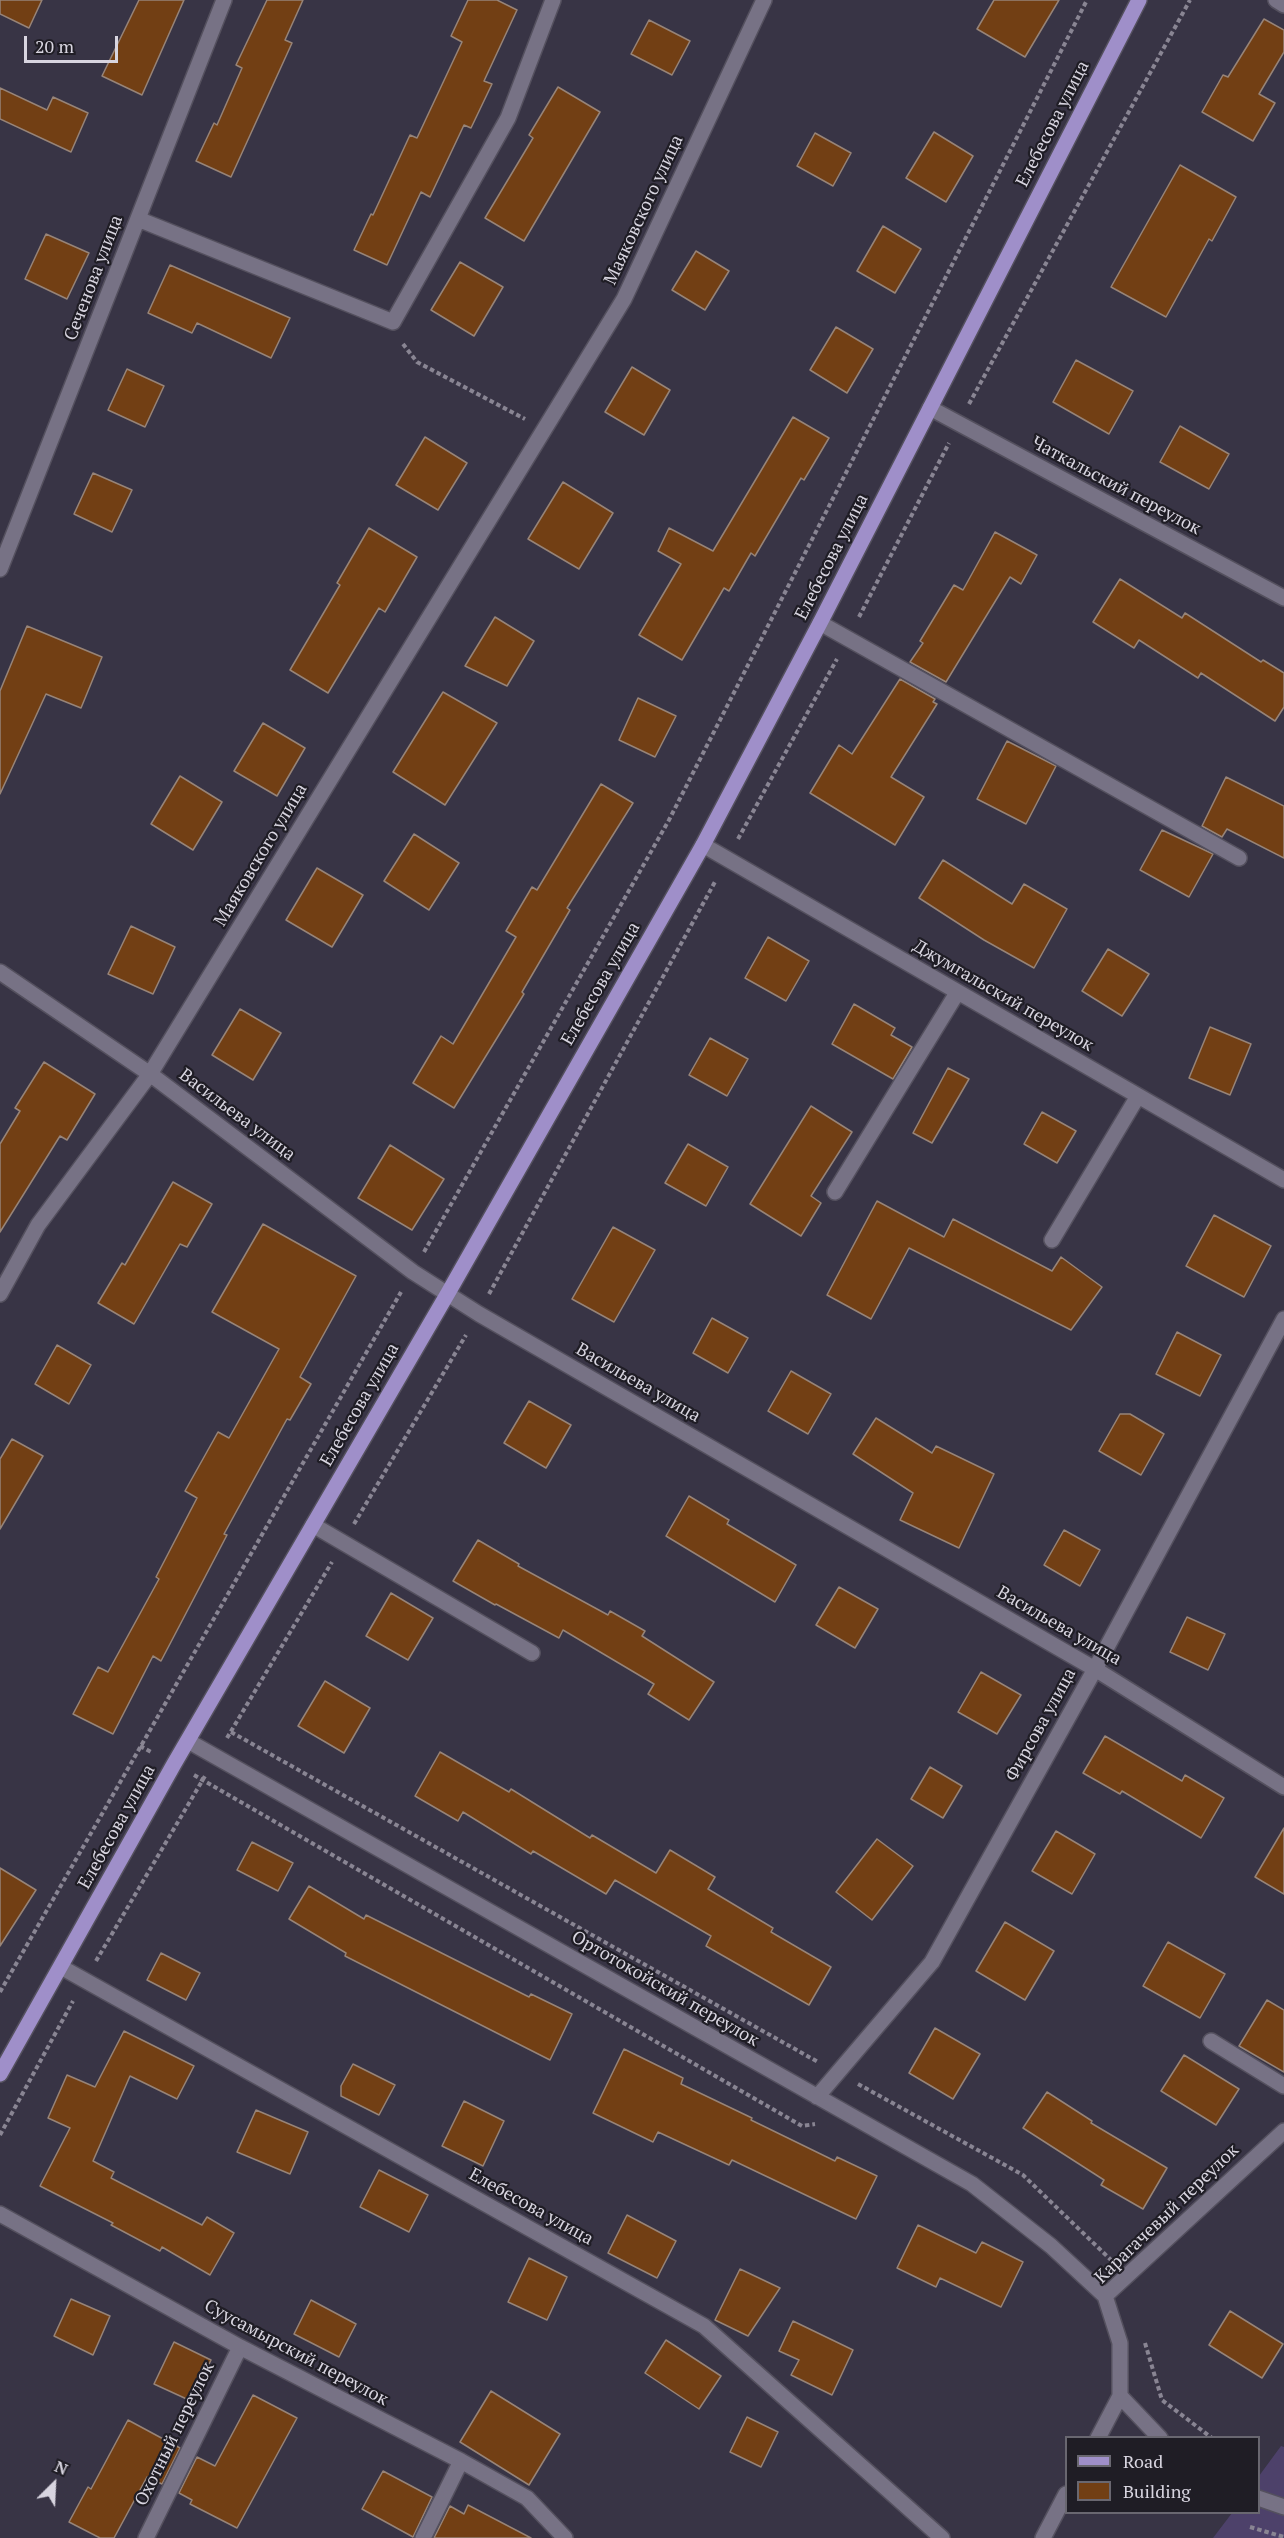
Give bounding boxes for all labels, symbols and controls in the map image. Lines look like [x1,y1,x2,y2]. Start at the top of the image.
scale bar [27,24,122,62]
text: 20 m [35,34,74,58]
street label: Елебесова улица [1012,57,1094,191]
street label: Маяковского улица [600,132,688,288]
street label: Сеченова улица [60,212,128,344]
street label: Чаткальский переулок [1028,432,1204,540]
street label: Елебесова улица [791,490,873,624]
street label: Маяковского улица [210,780,312,930]
street label: Елебесова улица [557,919,645,1049]
street label: Джумгальский переулок [909,935,1097,1057]
street label: Васильева улица [175,1064,299,1166]
street label: Васильева улица [572,1339,704,1427]
street label: Елебесова улица [316,1340,404,1470]
street label: Васильева улица [993,1582,1125,1670]
street label: Фирсова улица [1001,1665,1081,1785]
street label: Елебесова улица [74,1761,160,1893]
street label: Ортотокойский переулок [567,1926,763,2052]
street label: Карагачевый переулок [1091,2140,1243,2288]
street label: Елебесова улица [465,2164,597,2250]
street label: Суусамырский переулок [200,2295,392,2411]
street label: Охотный переулок [131,2358,219,2510]
legend [1065,2436,1260,2514]
text: Road [1123,2449,1163,2473]
north arrow [24,2454,84,2514]
text: N [51,2455,71,2480]
text: Building [1123,2479,1191,2503]

